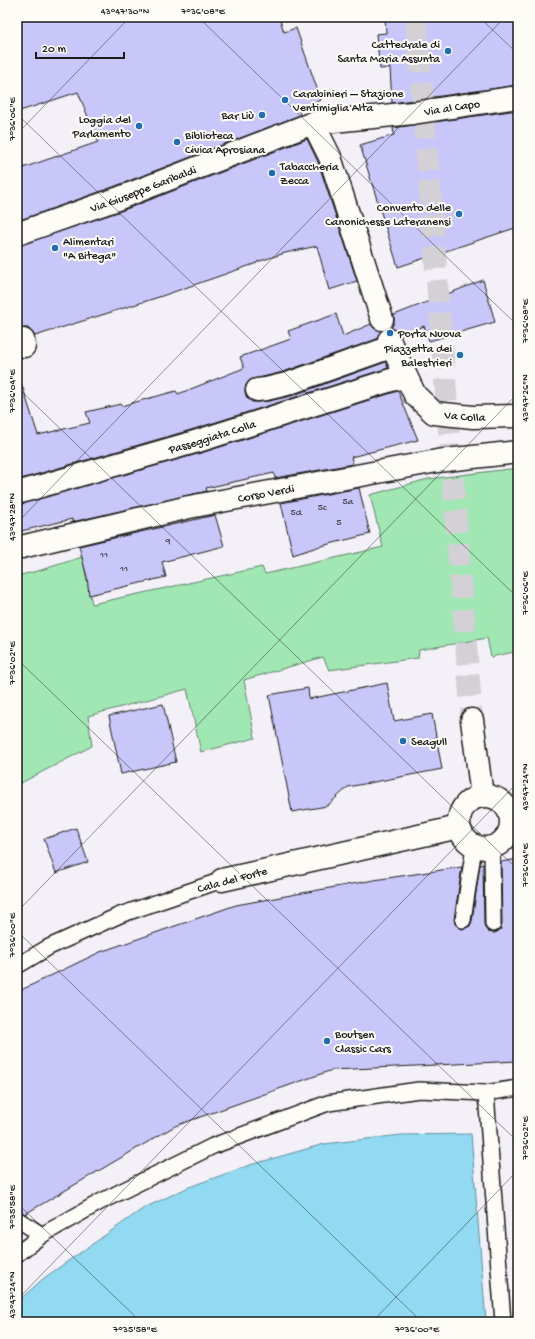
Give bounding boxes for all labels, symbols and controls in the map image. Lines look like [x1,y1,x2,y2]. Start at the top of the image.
text: 43°47'30"N [101,6,150,18]
text: 7°36'08"E [180,6,226,18]
scale bar [36,34,124,60]
place label: Cattedrale di Santa Maria Assunta [338,39,440,67]
text: 20 m [42,43,67,57]
marker: Cattedrale di Santa Maria Assunta [443,46,453,56]
place label: Carabinieri – Stazione Ventimiglia Alta [292,88,404,116]
marker: Carabinieri – Stazione Ventimiglia Alta [280,95,290,105]
text: 7°36'06"E [7,96,19,142]
street label: Via al Capo [422,98,481,120]
place label: Bar Liù [220,110,254,124]
marker: Bar Liù [257,110,267,120]
place label: Loggia del Parlamento [72,114,131,142]
marker: Loggia del Parlamento [134,121,144,131]
place label: Biblioteca Civica Aprosiana [184,130,265,158]
marker: Biblioteca Civica Aprosiana [172,137,182,147]
place label: Tabaccheria Zecca [279,161,339,189]
street label: Via Giuseppe Garibaldi [88,164,199,217]
marker: Tabaccheria Zecca [267,168,277,178]
place label: Convento delle Canonichesse Lateranensi [325,202,452,230]
marker: Convento delle Canonichesse Lateranensi [454,209,464,219]
place label: Alimentari "A Bitega" [63,236,116,264]
marker: Alimentari "A Bitega" [50,243,60,253]
text: 7°36'08"E [520,298,532,344]
marker: Porta Nuova [385,328,395,338]
place label: Porta Nuova [397,328,461,342]
place label: Piazzetta dei Balestrieri [383,343,452,371]
marker: Piazzetta dei Balestrieri [455,350,465,360]
text: 7°36'04"E [7,369,19,414]
text: 43°47'26"N [520,374,532,422]
street label: Va Colla [443,409,486,426]
street label: Passeggiata Colla [166,418,258,458]
street label: Corso Verdi [237,483,296,507]
text: 43°47'28"N [7,493,19,541]
house number: 5a [343,496,354,508]
house number: 5c [318,502,327,514]
house number: 5d [290,507,303,519]
house number: 5 [336,517,342,529]
house number: 9 [164,536,171,548]
house number: 11 [99,549,108,561]
house number: 11 [119,563,128,575]
text: 7°36'06"E [520,570,532,616]
text: 7°36'02"E [7,641,19,686]
marker: Seagull [398,736,408,746]
place label: Seagull [411,736,448,750]
text: 43°47'24"N [520,763,532,811]
text: 7°36'04"E [520,843,532,888]
street label: Cala del Forte [196,865,270,897]
text: 7°36'00"E [7,912,19,958]
place label: Boutsen Classic Cars [334,1029,392,1057]
marker: Boutsen Classic Cars [322,1036,332,1046]
text: 7°36'02"E [520,1116,532,1161]
text: 7°35'58"E [7,1184,19,1230]
text: 43°47'24"N [7,1271,19,1319]
text: 7°35'58"E [112,1324,158,1336]
text: 7°36'00"E [394,1324,440,1336]

